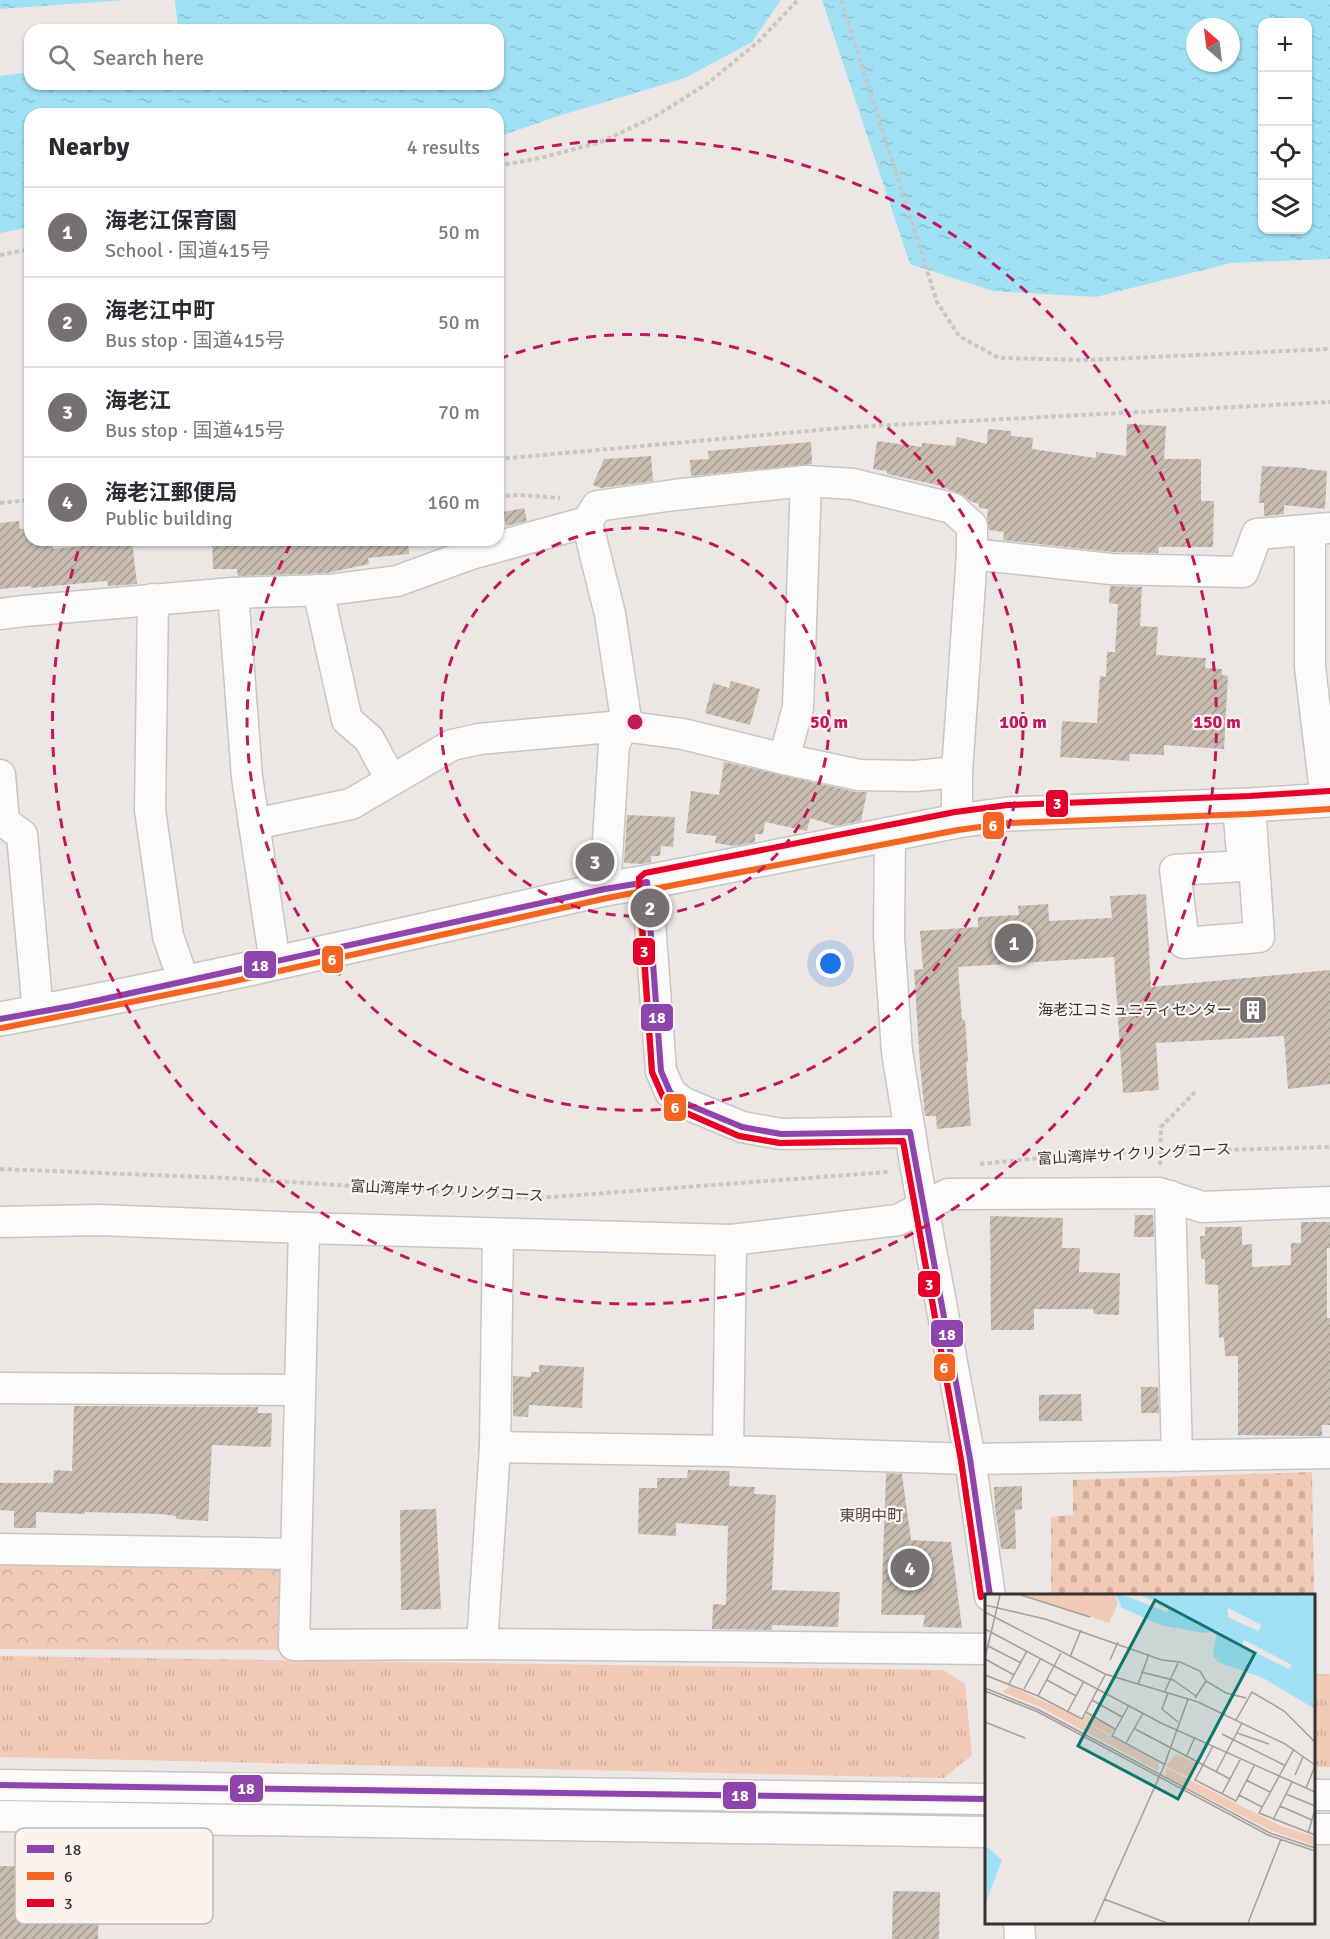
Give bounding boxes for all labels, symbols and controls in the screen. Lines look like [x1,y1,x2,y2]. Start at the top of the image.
north arrow [1186,18,1240,72]
map controls [1258,18,1312,234]
button: + [1258,18,1312,72]
search box [24,24,504,90]
icon: search [45,41,78,74]
text: Search here [93,44,204,71]
button: − [1258,72,1312,126]
button: locate [1258,126,1312,180]
text: Nearby [48,131,129,163]
text: 4 results [407,135,480,160]
button: layers [1258,180,1312,234]
text: 海老江保育園 [105,207,237,234]
text: 1 [62,220,73,245]
text: 50 m [438,220,480,245]
text: School · 国道415号 [105,238,270,263]
text: 海老江中町 [105,297,215,324]
text: 2 [62,310,73,335]
text: 50 m [438,310,480,335]
text: Bus stop · 国道415号 [105,328,285,353]
text: 海老江 [105,387,171,414]
text: 3 [62,400,73,425]
text: 70 m [438,400,480,425]
text: Bus stop · 国道415号 [105,418,285,443]
text: 海老江郵便局 [105,479,237,506]
text: 4 [62,490,73,515]
text: 160 m [427,490,480,515]
text: Public building [105,506,233,531]
text: 50 m [810,711,848,733]
text: 100 m [999,711,1047,733]
text: 150 m [1193,711,1241,733]
centre of rings [625,712,645,732]
line badge: 3 [1045,789,1069,818]
text: 3 [1053,794,1061,814]
line badge: 6 [982,811,1005,840]
text: 6 [989,816,998,836]
pin: 3 [576,840,614,884]
pin: 2 [630,886,670,930]
pin: 1 [994,920,1034,966]
line badge: 3 [632,937,656,966]
text: 3 [640,942,648,962]
line badge: 6 [321,945,344,974]
your location [816,949,845,978]
line badge: 18 [243,950,277,979]
text: 6 [328,950,337,970]
text: 18 [251,956,269,976]
building icon: 海老江コミュニティセンター [1237,994,1269,1026]
place label: 海老江コミュニティセンター [1038,1001,1232,1019]
line badge: 18 [640,1003,674,1032]
text: 18 [648,1008,666,1028]
line badge: 6 [663,1093,687,1122]
text: 6 [671,1098,680,1118]
street label: 富山湾岸サイクリングコース [1037,1140,1231,1168]
street label: 富山湾岸サイクリングコース [350,1177,544,1205]
line badge: 3 [917,1270,941,1298]
text: 3 [925,1275,933,1295]
line badge: 18 [930,1319,964,1348]
text: 18 [938,1325,956,1345]
line badge: 6 [933,1353,956,1382]
text: 6 [940,1358,949,1378]
district label: 東明中町 [839,1506,903,1526]
pin: 4 [890,1546,930,1590]
inset map [985,1594,1315,1924]
line badge: 18 [229,1774,264,1803]
text: 18 [237,1779,255,1799]
line badge: 18 [722,1781,757,1810]
text: 18 [731,1786,749,1806]
legend [15,1828,213,1924]
text: 18 [64,1840,81,1860]
text: 6 [64,1867,73,1887]
text: 3 [64,1894,73,1914]

